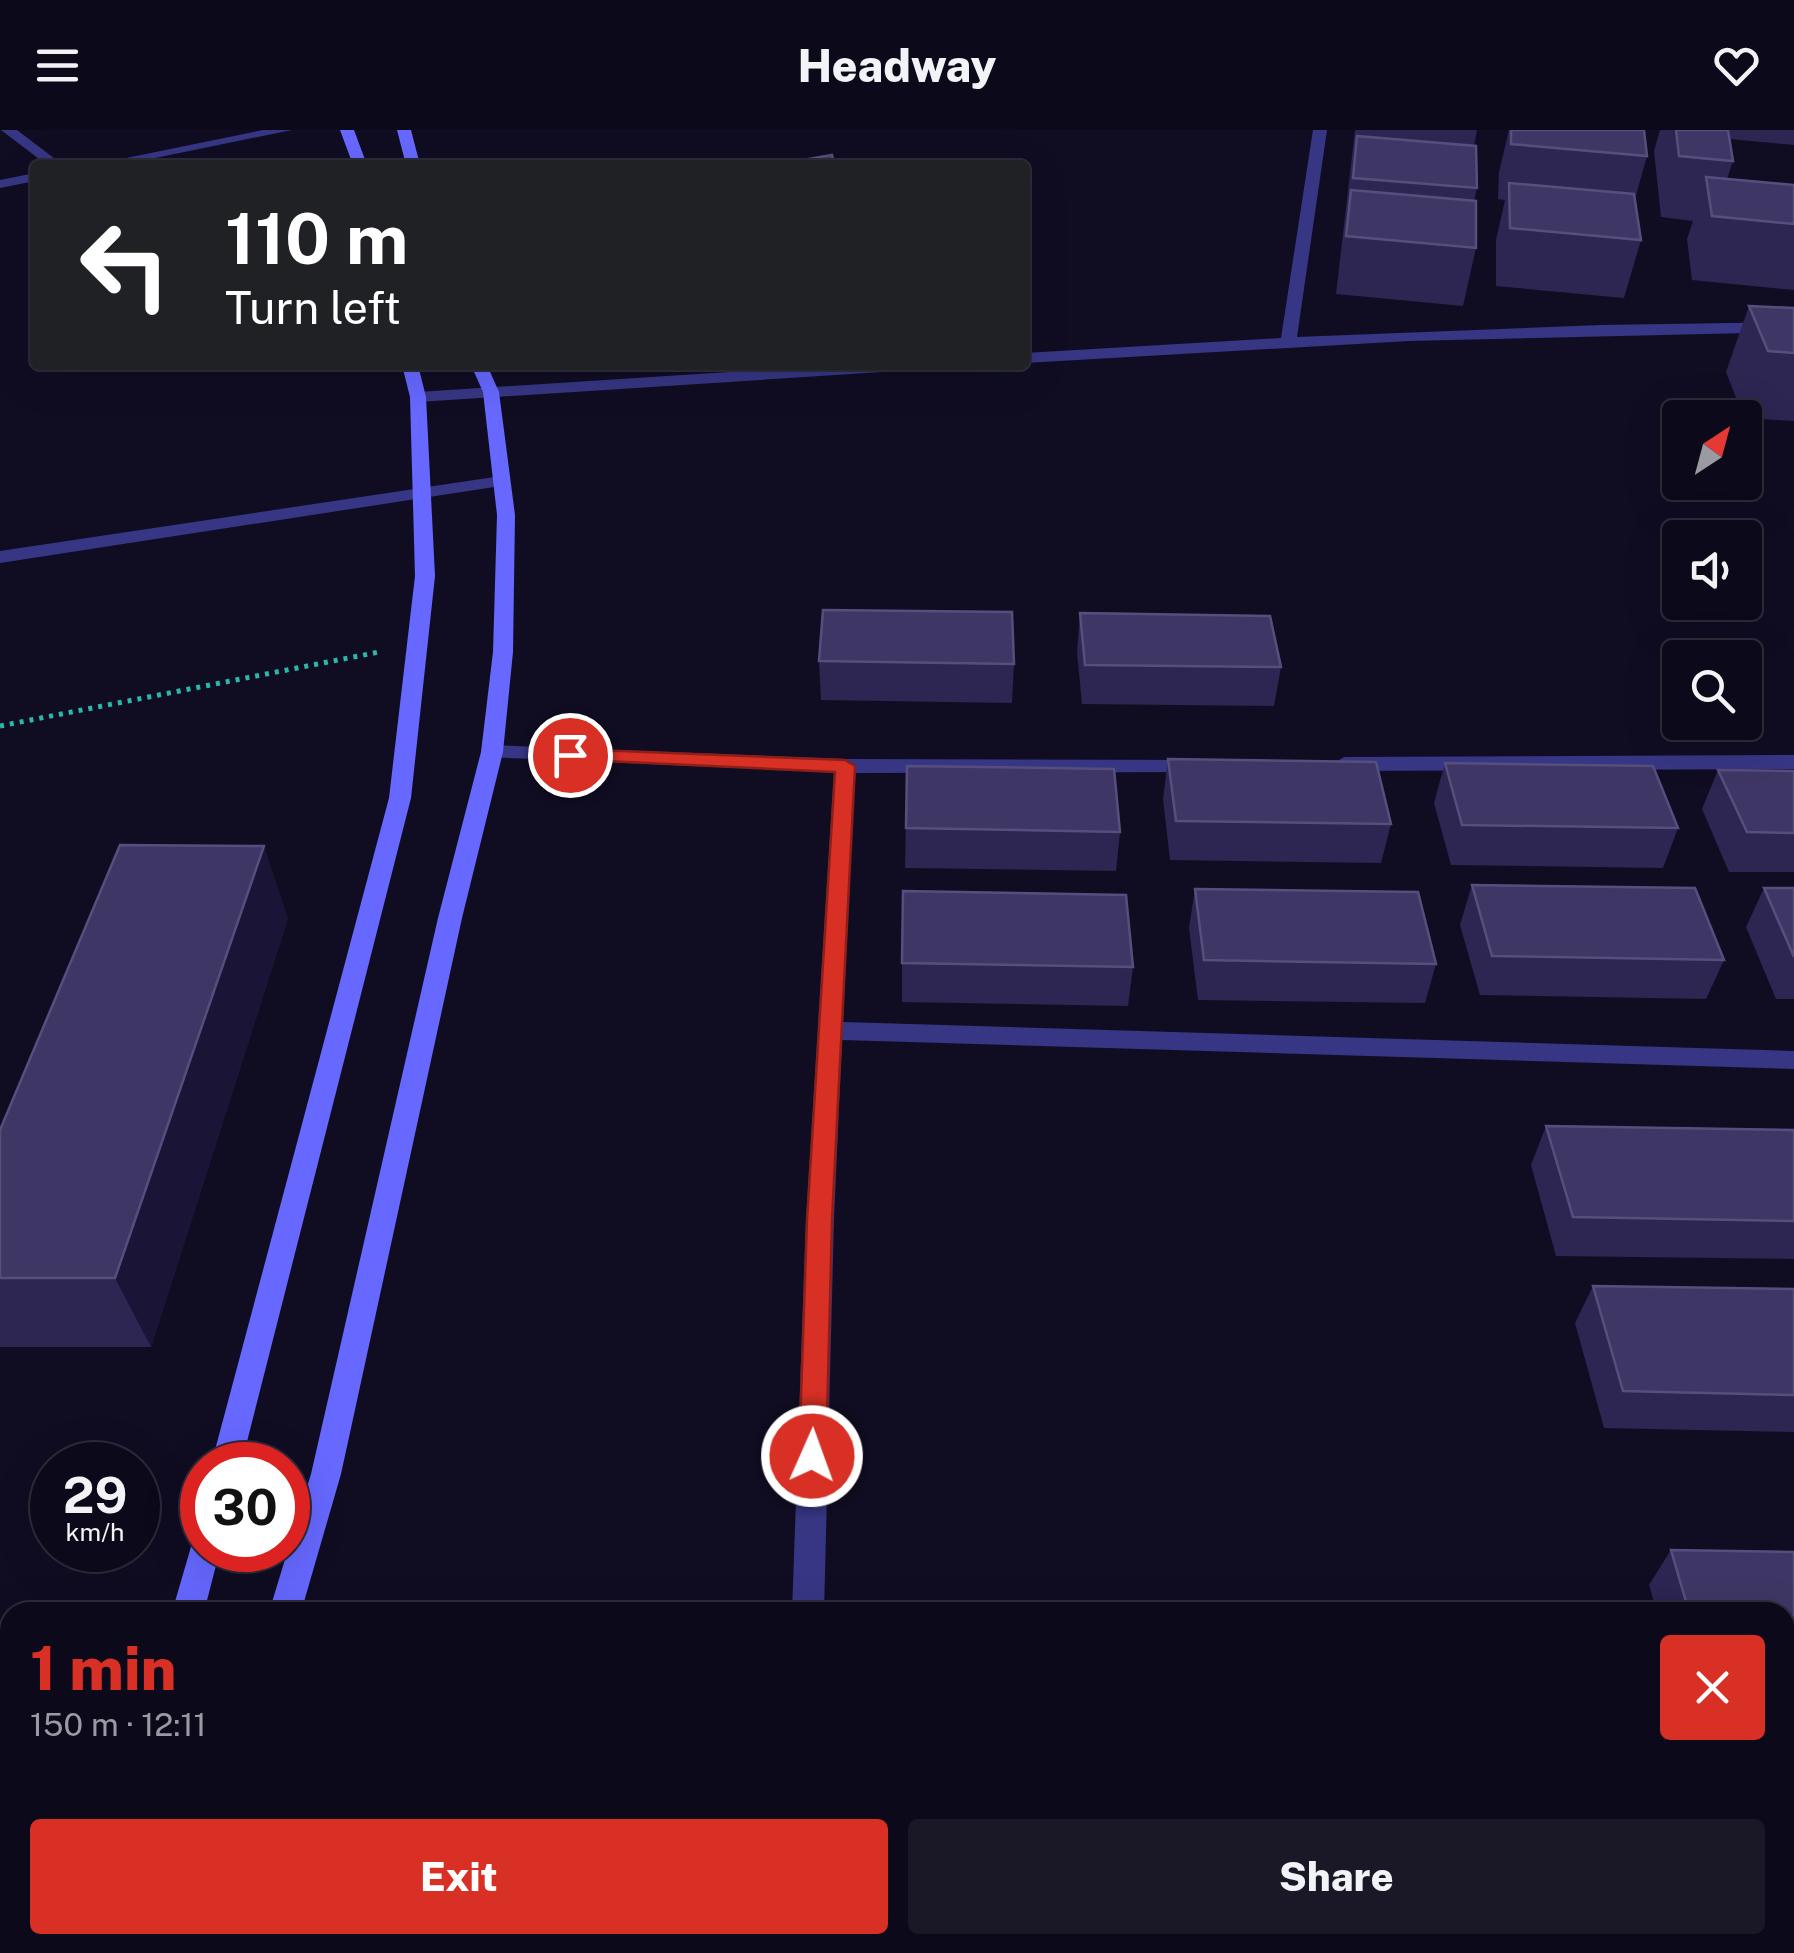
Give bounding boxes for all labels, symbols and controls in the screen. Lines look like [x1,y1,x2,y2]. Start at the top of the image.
icon: menu [30,38,85,93]
icon: heart [1709,38,1764,93]
text: Headway [798,39,996,92]
text: 110 m [225,197,409,280]
icon: left [60,200,190,330]
text: Turn left [225,281,401,334]
north arrow [1662,400,1762,500]
map controls [1662,400,1762,740]
button: sound [1662,520,1762,620]
button: search [1662,640,1762,740]
pin [528,713,613,798]
icon: arrive [543,728,598,783]
position arrow [760,1404,864,1508]
speed limit sign: 30 [180,1442,310,1572]
text: 29 [63,1465,127,1524]
text: km/h [66,1517,124,1547]
text: 1 min [30,1633,177,1704]
button: close [1660,1635,1765,1740]
text: 150 m · 12:11 [30,1706,207,1743]
button: Exit [30,1819,888,1934]
button: Share [908,1819,1765,1934]

